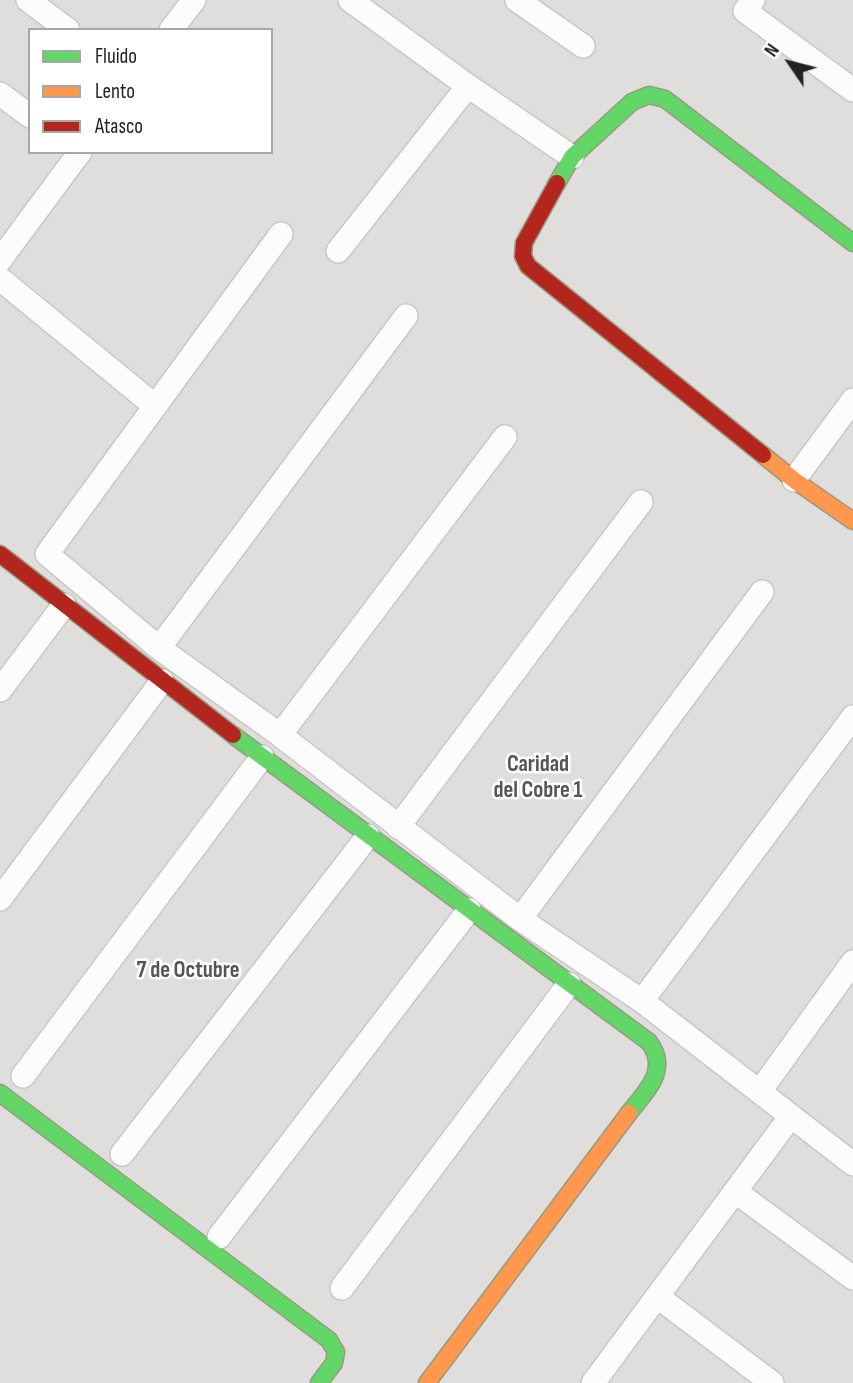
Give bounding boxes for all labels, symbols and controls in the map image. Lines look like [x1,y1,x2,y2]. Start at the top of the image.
legend [28,28,273,154]
north arrow [755,28,825,98]
text: N [760,40,785,61]
text: Fluido [95,44,137,69]
text: Lento [95,79,135,104]
text: Atasco [95,114,143,139]
district label: Caridad del Cobre 1 [493,751,583,805]
district label: 7 de Octubre [137,957,239,985]

